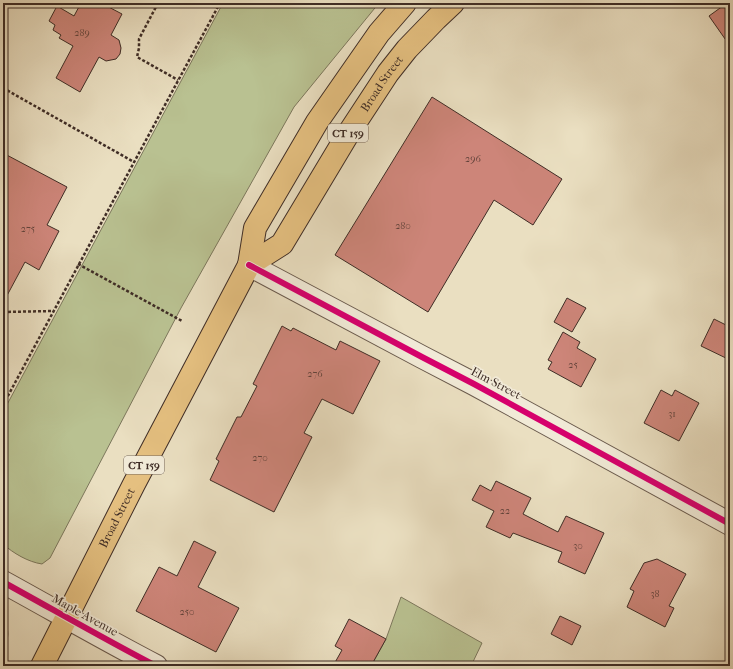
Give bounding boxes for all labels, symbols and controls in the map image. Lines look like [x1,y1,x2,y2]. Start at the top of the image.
house number: 289 [74,27,90,39]
street label: Broad Street [357,52,407,114]
road number: CT 159 [328,124,368,142]
house number: 296 [465,153,481,165]
house number: 280 [395,220,411,232]
house number: 275 [21,223,35,235]
house number: 25 [568,359,578,371]
street label: Elm Street [468,364,524,402]
house number: 276 [307,368,323,380]
house number: 31 [668,408,676,420]
house number: 270 [252,452,268,464]
road number: CT 159 [124,456,164,474]
street label: Broad Street [96,485,138,550]
house number: 22 [500,505,510,517]
house number: 30 [573,540,583,552]
house number: 38 [650,588,660,600]
street label: Maple Avenue [50,591,121,639]
house number: 250 [180,606,194,618]

